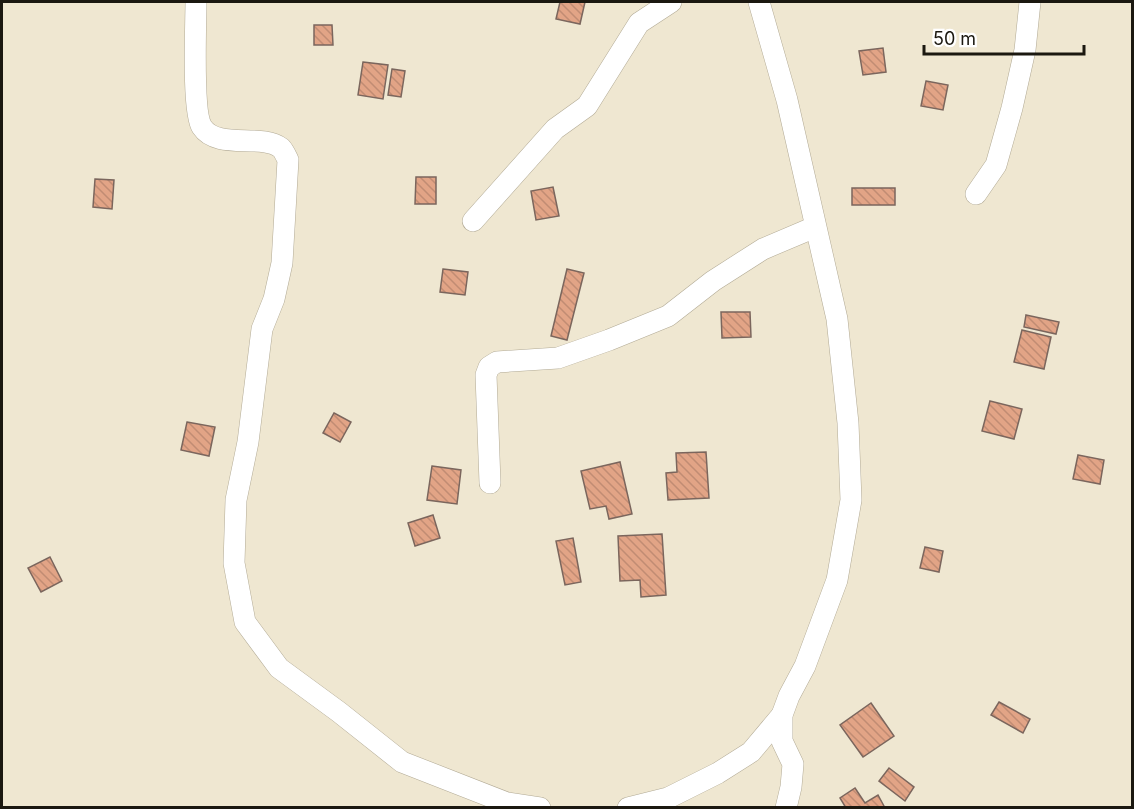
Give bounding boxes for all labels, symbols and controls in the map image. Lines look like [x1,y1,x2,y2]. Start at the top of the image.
scale bar [924,18,1084,56]
text: 50 m [933,28,976,49]

